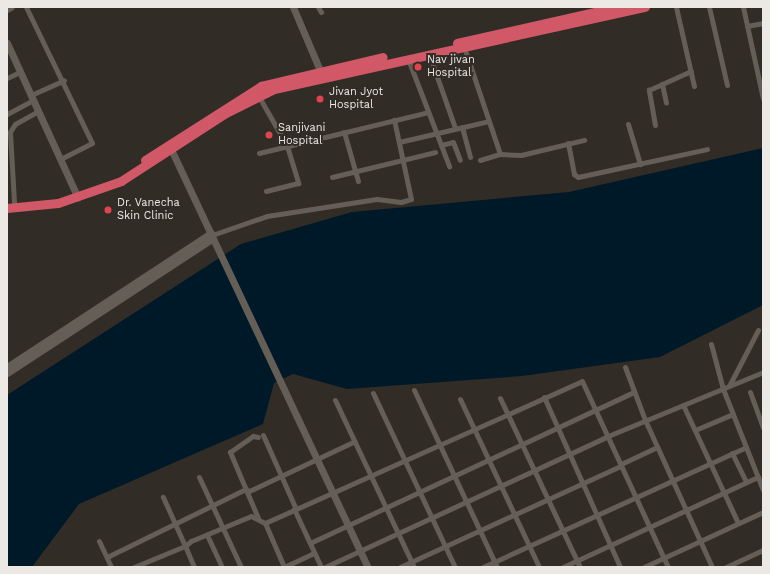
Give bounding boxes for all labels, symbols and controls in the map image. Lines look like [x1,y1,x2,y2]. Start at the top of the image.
place label: Nav jivan Hospital [427,54,475,80]
marker: Nav jivan Hospital [412,61,424,73]
place label: Jivan Jyot Hospital [329,86,383,112]
marker: Jivan Jyot Hospital [314,93,326,105]
place label: Sanjivani Hospital [278,122,325,148]
marker: Sanjivani Hospital [263,129,275,141]
place label: Dr. Vanecha Skin Clinic [117,197,180,223]
marker: Dr. Vanecha Skin Clinic [102,204,114,216]

